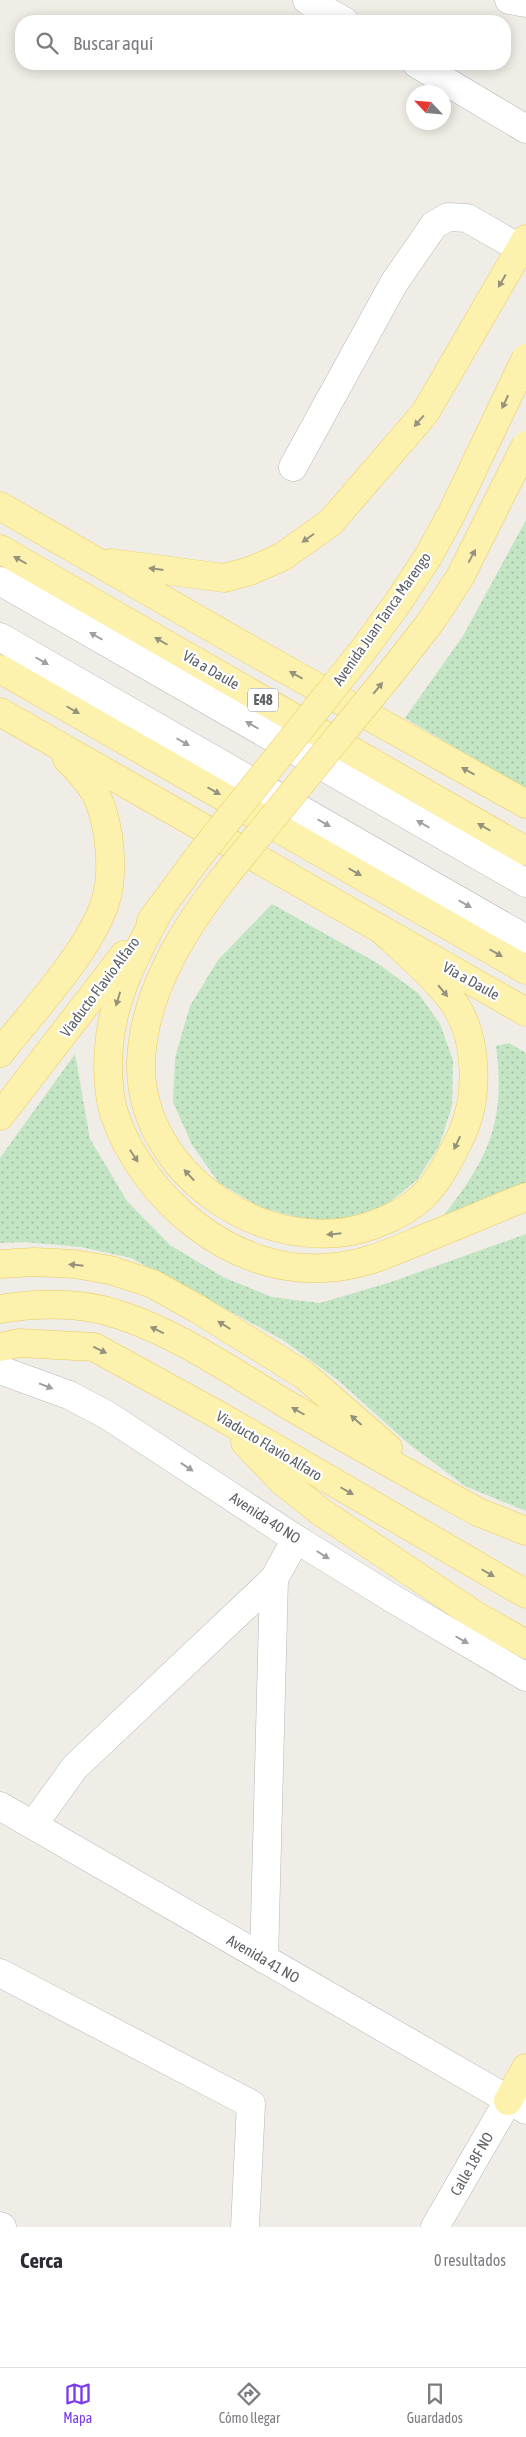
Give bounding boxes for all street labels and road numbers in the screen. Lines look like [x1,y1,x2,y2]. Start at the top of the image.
street label: Avenida Juan Tanca Marengo [329,549,434,689]
street label: Vía a Daule [180,647,243,693]
road number: E48 [248,688,278,712]
street label: Viaducto Flavio Alfaro [57,933,143,1040]
street label: Vía a Daule [440,958,503,1003]
street label: Viaducto Flavio Alfaro [213,1407,325,1484]
street label: Avenida 40 NO [227,1488,304,1547]
street label: Avenida 41 NO [224,1931,303,1986]
street label: Calle 18F NO [447,2129,497,2198]

